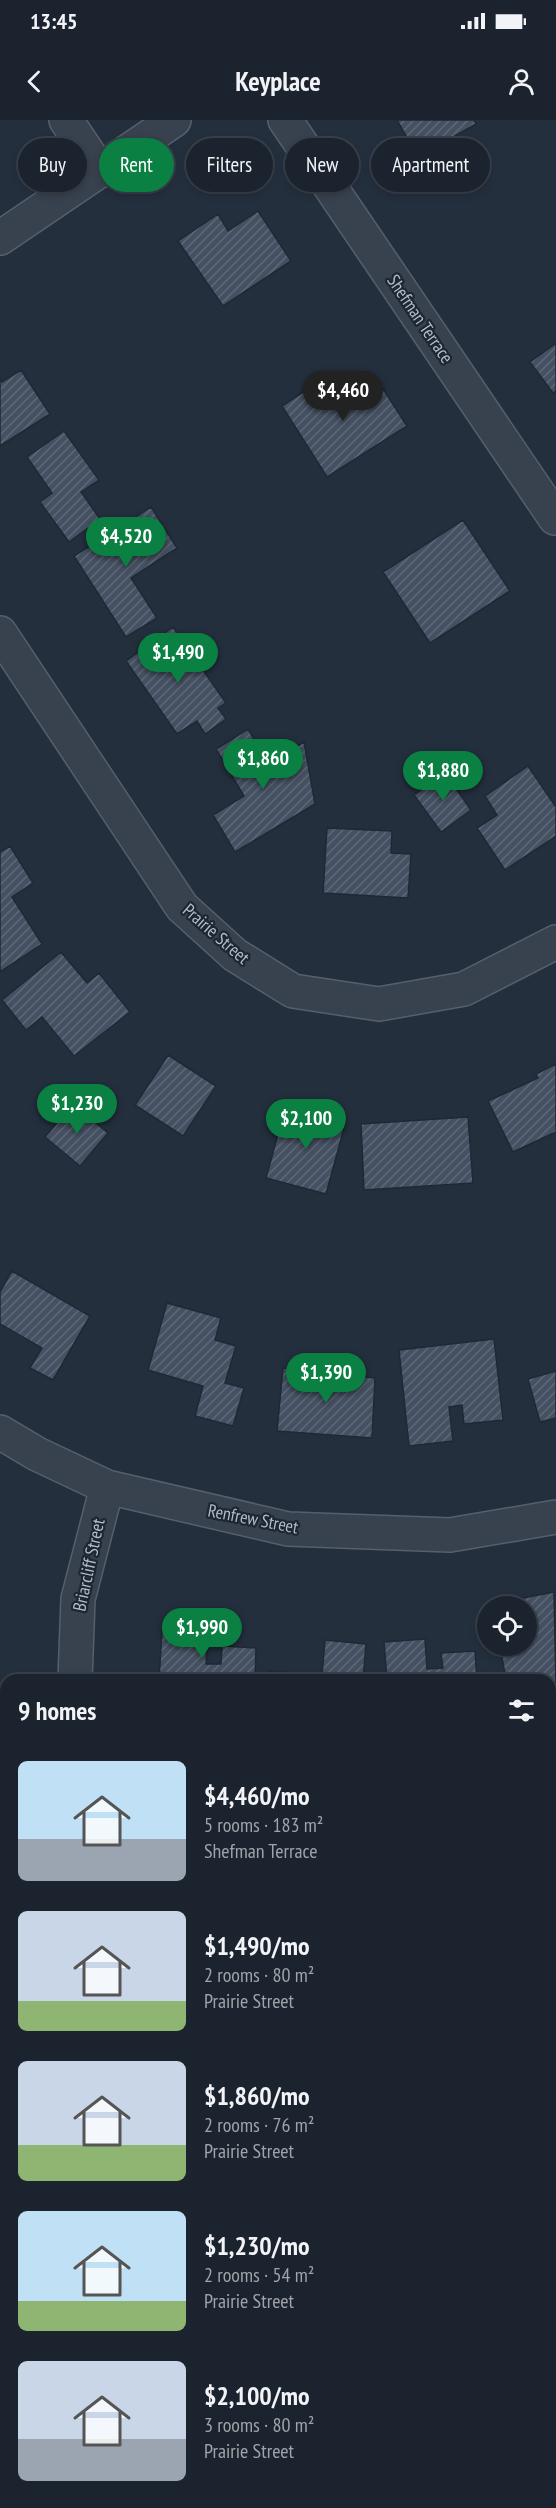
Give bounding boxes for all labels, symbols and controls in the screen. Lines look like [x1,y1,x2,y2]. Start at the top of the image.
text: 13:45 [30,7,78,35]
text: Keyplace [235,64,321,98]
icon: back [18,65,51,98]
icon: person [505,65,538,98]
chip: Buy [18,138,87,192]
chip: Rent [99,138,174,192]
chip: Filters [186,138,273,192]
chip: New [285,138,359,192]
chip: Apartment [371,138,490,192]
street label: Shefman Terrace [382,270,458,367]
pin: $4,460 [294,371,392,422]
text: $4,460 [317,377,369,403]
pin: $4,520 [77,517,175,568]
text: $4,520 [100,523,152,549]
pin: $1,490 [129,633,227,684]
text: $1,490 [152,639,204,665]
pin: $1,860 [214,739,312,790]
text: $1,860 [237,745,289,771]
pin: $1,880 [394,751,492,802]
text: $1,880 [417,757,469,783]
street label: Prairie Street [178,898,254,969]
pin: $1,230 [28,1084,126,1135]
text: $1,230 [51,1090,103,1116]
pin: $2,100 [257,1099,355,1150]
text: $2,100 [280,1105,332,1131]
pin: $1,390 [277,1353,375,1404]
text: $1,390 [300,1359,352,1385]
street label: Renfrew Street [206,1498,300,1539]
street label: Briarcliff Street [67,1516,110,1613]
map controls [477,1596,537,1656]
button: locate [477,1596,537,1656]
pin: $1,990 [153,1608,251,1659]
text: $1,990 [176,1614,228,1640]
text: 9 homes [18,1694,96,1727]
icon: filters [505,1694,538,1727]
text: $4,460/mo [204,1779,310,1812]
icon: home [66,1785,138,1857]
text: 5 rooms · 183 m² [204,1812,323,1838]
text: Shefman Terrace [204,1838,317,1864]
text: $1,490/mo [204,1929,310,1962]
icon: home [66,1935,138,2007]
text: 2 rooms · 80 m² [204,1962,314,1988]
text: Prairie Street [204,1988,294,2014]
text: $1,860/mo [204,2079,310,2112]
icon: home [66,2085,138,2157]
text: 2 rooms · 76 m² [204,2112,314,2138]
text: Prairie Street [204,2138,294,2164]
text: $1,230/mo [204,2229,310,2262]
icon: home [66,2235,138,2307]
text: 2 rooms · 54 m² [204,2262,314,2288]
text: Prairie Street [204,2288,294,2314]
text: $2,100/mo [204,2379,310,2412]
icon: home [66,2385,138,2457]
text: 3 rooms · 80 m² [204,2412,314,2438]
text: Prairie Street [204,2438,294,2464]

